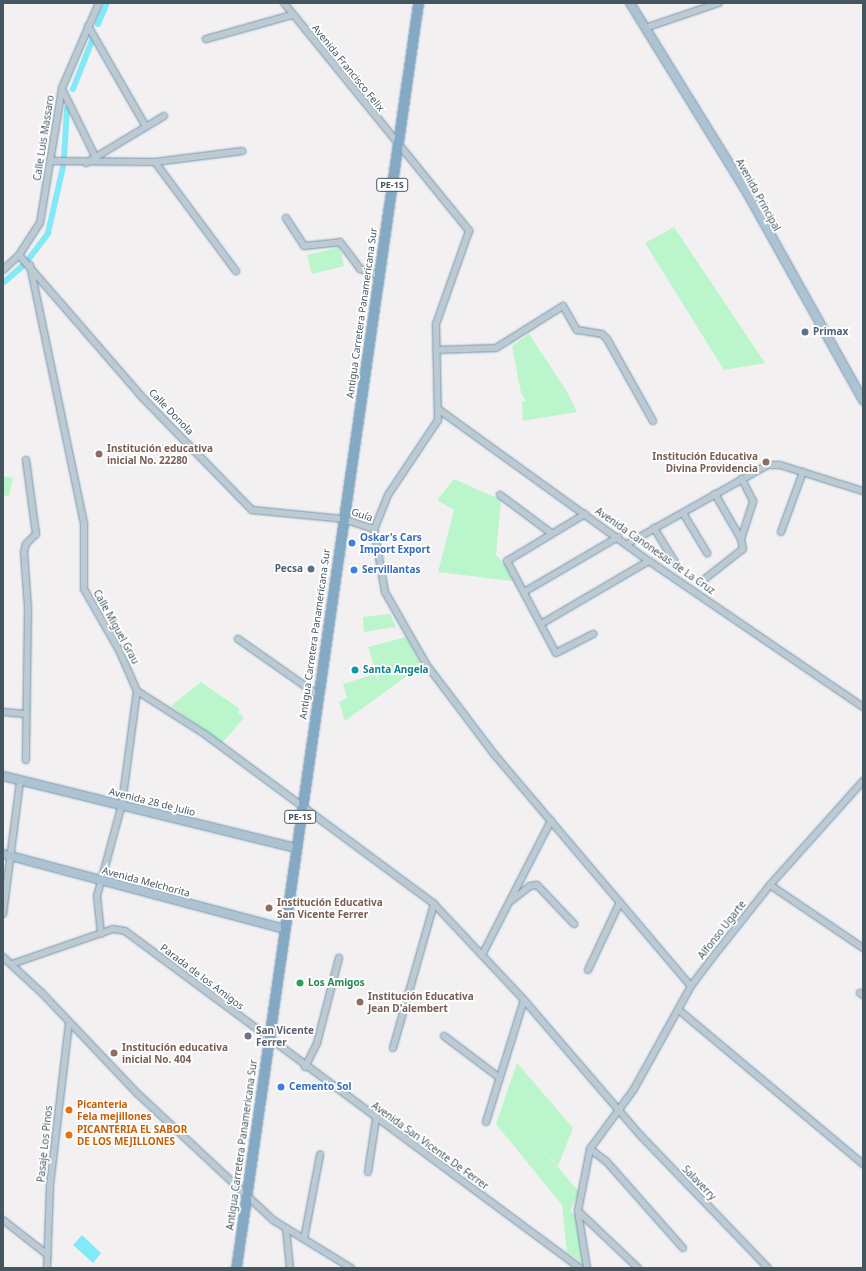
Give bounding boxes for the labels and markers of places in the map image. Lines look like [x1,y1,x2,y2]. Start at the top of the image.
place label: Primax [813,326,848,338]
marker: Primax [800,327,810,337]
place label: Institución educativa inicial No. 22280 [107,442,213,466]
marker: Institución educativa inicial No. 22280 [94,449,104,459]
place label: Institución Educativa Divina Providencia [652,450,758,474]
marker: Institución Educativa Divina Providencia [761,457,771,467]
place label: Oskar's Cars Import Export [360,531,430,554]
marker: Oskar's Cars Import Export [347,538,357,548]
place label: Pecsa [275,563,303,575]
marker: Pecsa [306,564,316,574]
place label: Servillantas [362,564,420,576]
marker: Servillantas [349,565,359,575]
place label: Santa Angela [363,664,429,676]
marker: Santa Angela [350,665,360,675]
place label: Institución Educativa San Vicente Ferrer [277,896,383,920]
marker: Institución Educativa San Vicente Ferrer [264,903,274,913]
place label: Los Amigos [308,977,365,989]
marker: Los Amigos [295,978,305,988]
place label: Institución Educativa Jean D'alembert [368,990,474,1014]
marker: Institución Educativa Jean D'alembert [355,997,365,1007]
place label: San Vicente Ferrer [256,1024,314,1048]
marker: San Vicente Ferrer [243,1031,253,1041]
place label: Institución educativa inicial No. 404 [122,1041,228,1064]
marker: Institución educativa inicial No. 404 [109,1048,119,1058]
place label: Cemento Sol [289,1081,352,1093]
marker: Cemento Sol [276,1082,286,1092]
place label: Picanteria Fela mejillones [77,1098,151,1122]
marker: Picanteria Fela mejillones [64,1105,74,1115]
place label: PICANTERIA EL SABOR DE LOS MEJILLONES [77,1123,187,1146]
marker: PICANTERIA EL SABOR DE LOS MEJILLONES [64,1130,74,1140]

